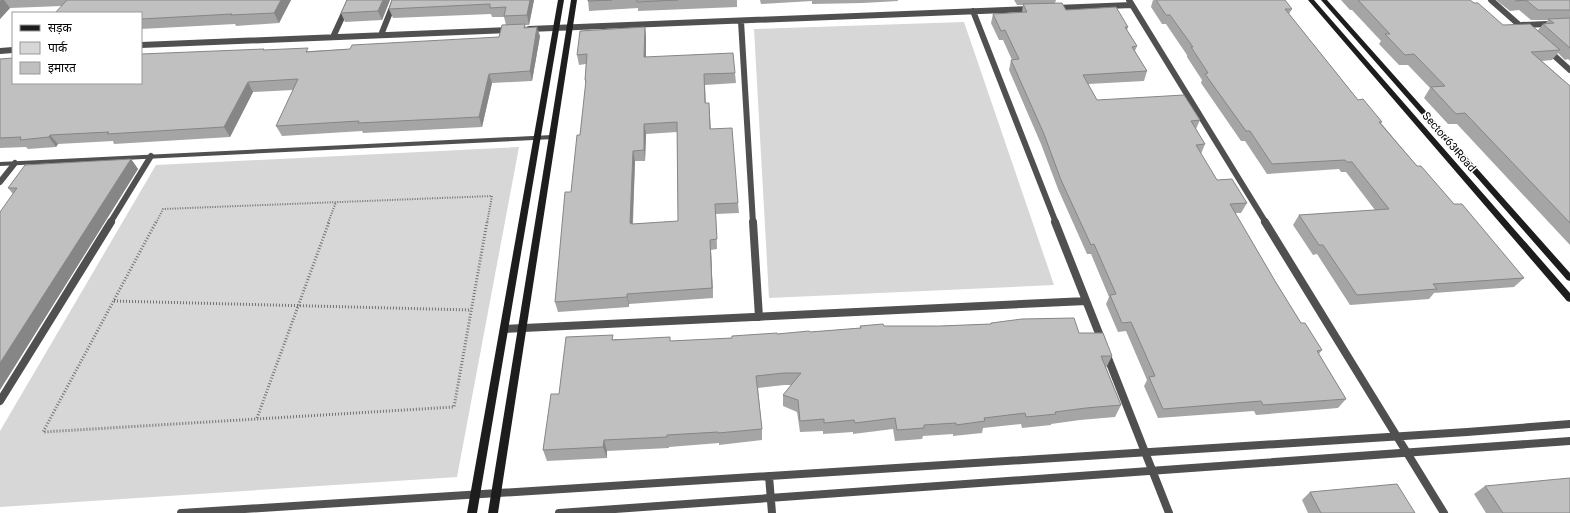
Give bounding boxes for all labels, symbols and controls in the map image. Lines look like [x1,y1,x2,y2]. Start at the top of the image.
legend [12,12,142,84]
text: सड़क [48,21,73,35]
text: पार्क [48,41,68,55]
text: इमारत [48,61,77,75]
street label: Sector 63 Road [1420,110,1478,174]

